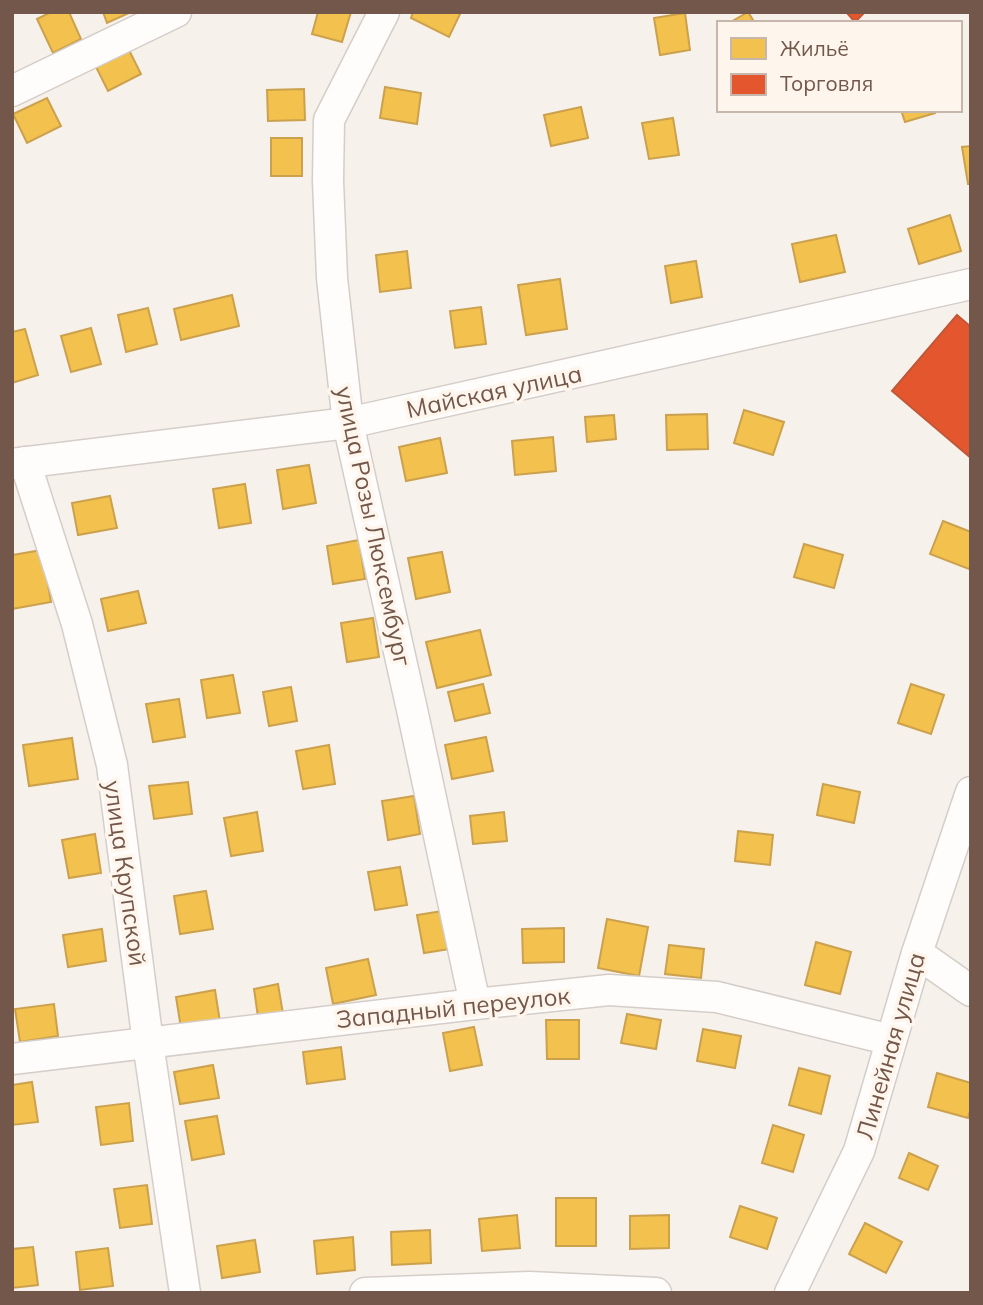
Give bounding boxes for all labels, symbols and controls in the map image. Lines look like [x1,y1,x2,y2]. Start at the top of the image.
legend [717,21,962,112]
text: Жильё [780,35,849,61]
text: Торговля [780,70,873,96]
street label: Майская улица [404,358,584,424]
street label: улица Розы Люксембург [330,383,418,669]
street label: улица Крупской [98,778,154,968]
street label: Линейная улица [849,949,931,1143]
street label: Западный переулок [334,980,572,1034]

